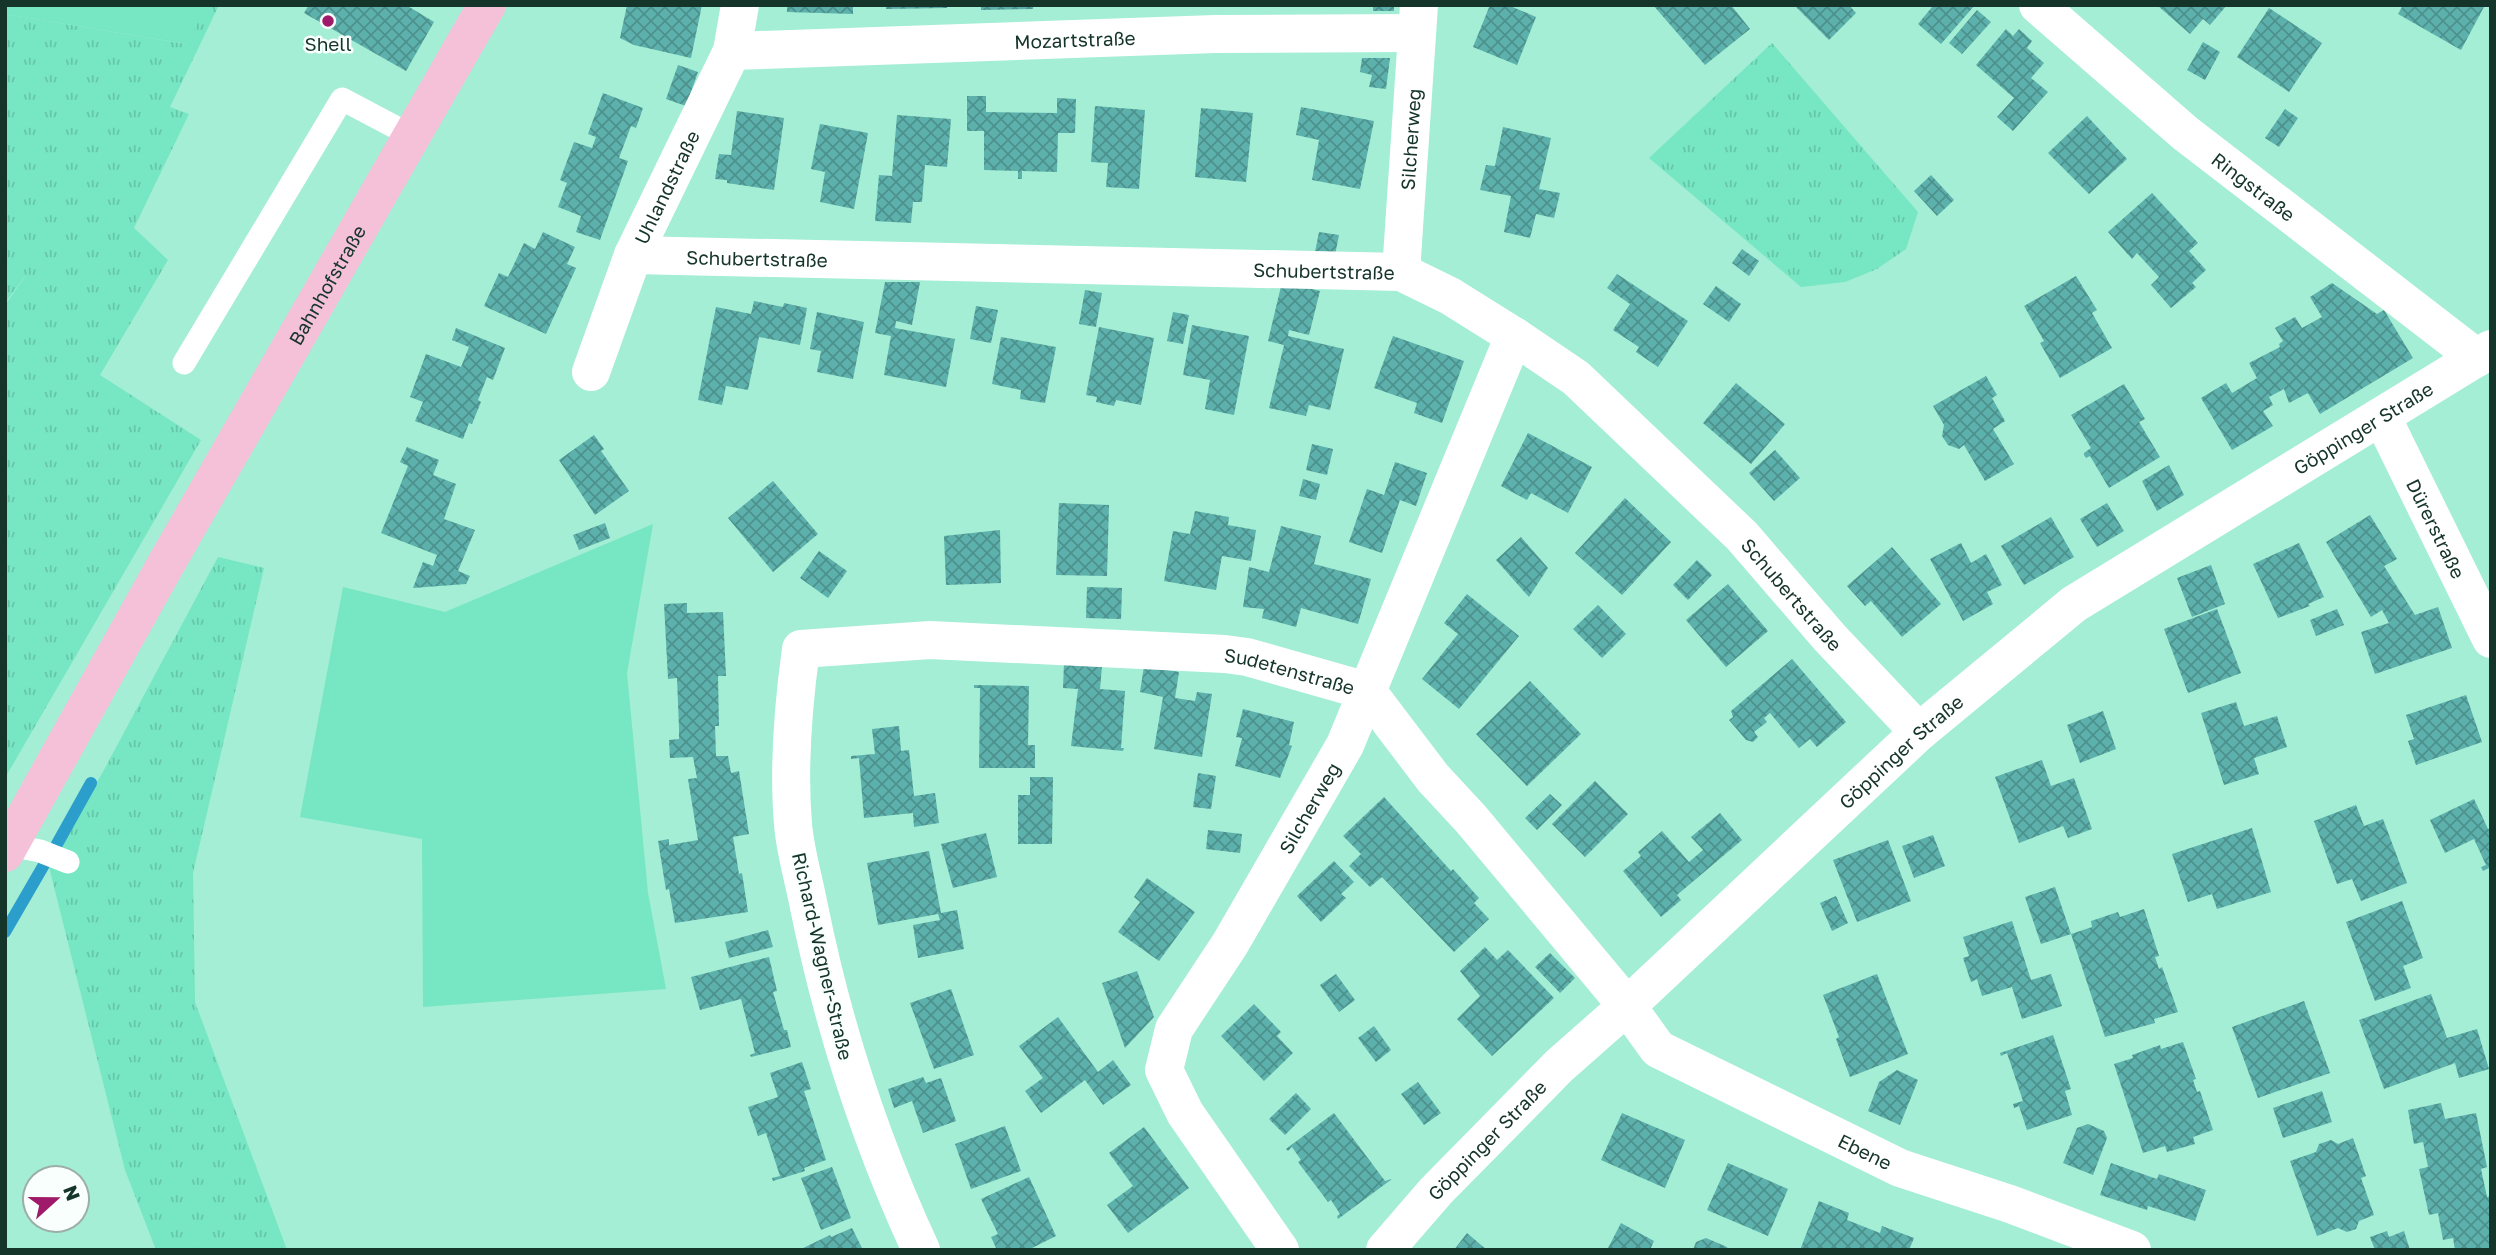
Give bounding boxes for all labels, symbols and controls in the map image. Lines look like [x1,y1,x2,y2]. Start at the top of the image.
marker: Shell [320,13,336,29]
street label: Mozartstraße [1014,25,1136,53]
place label: Shell [304,32,352,55]
street label: Silcherweg [1395,88,1425,191]
street label: Uhlandstraße [629,126,703,247]
street label: Ringstraße [2208,147,2300,226]
street label: Bahnhofstraße [283,221,370,349]
street label: Schubertstraße [686,245,828,271]
street label: Schubertstraße [1253,257,1395,283]
street label: Göppinger Straße [2289,376,2437,479]
street label: Dürerstraße [2402,475,2471,582]
street label: Schubertstraße [1737,533,1847,655]
street label: Sudetenstraße [1223,643,1358,698]
street label: Göppinger Straße [1834,689,1967,813]
street label: Silcherweg [1273,758,1344,858]
street label: Richard-Wagner-Straße [788,850,858,1062]
street label: Göppinger Straße [1422,1075,1551,1204]
street label: Ebene [1835,1128,1896,1174]
north arrow [21,1164,91,1234]
text: N [59,1182,86,1204]

